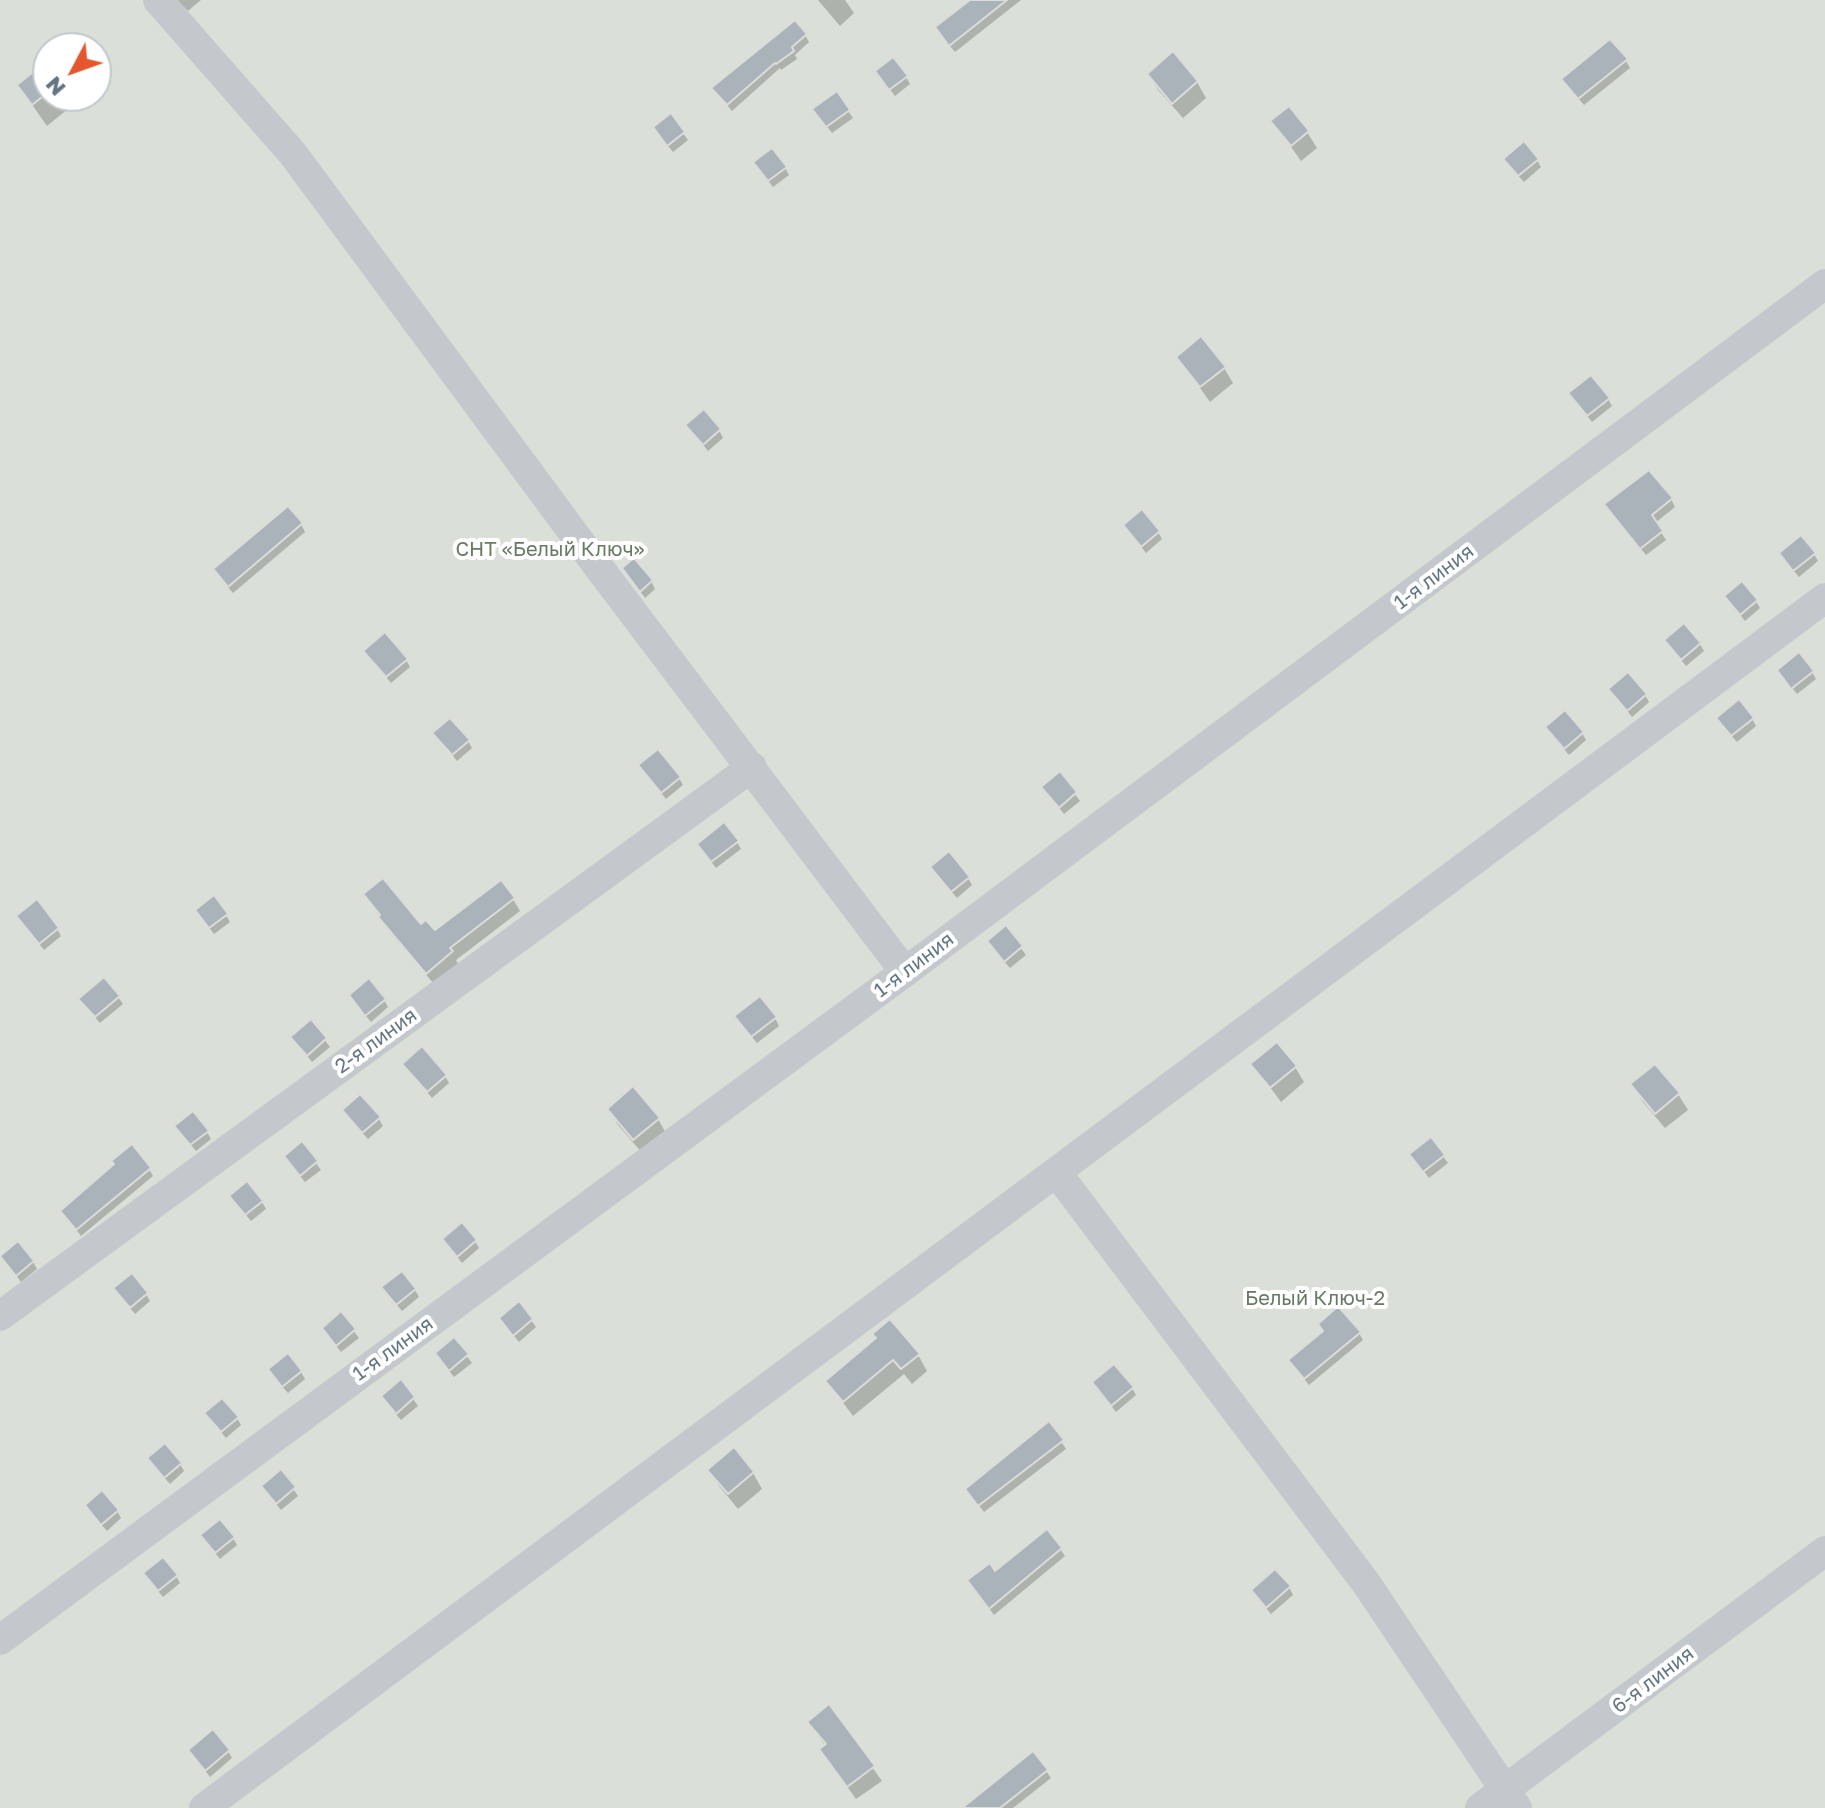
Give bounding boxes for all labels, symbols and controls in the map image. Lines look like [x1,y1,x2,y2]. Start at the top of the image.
north arrow [32,32,112,112]
text: N [39,72,71,102]
park label: СНТ «Белый Ключ» [455,538,645,562]
street label: 1-я линия [1389,539,1479,615]
street label: 1-я линия [869,927,959,1003]
street label: 2-я линия [330,1003,422,1079]
park label: Белый Ключ-2 [1245,1287,1385,1311]
street label: 1-я линия [348,1312,438,1386]
street label: 6-я линия [1608,1642,1698,1718]

